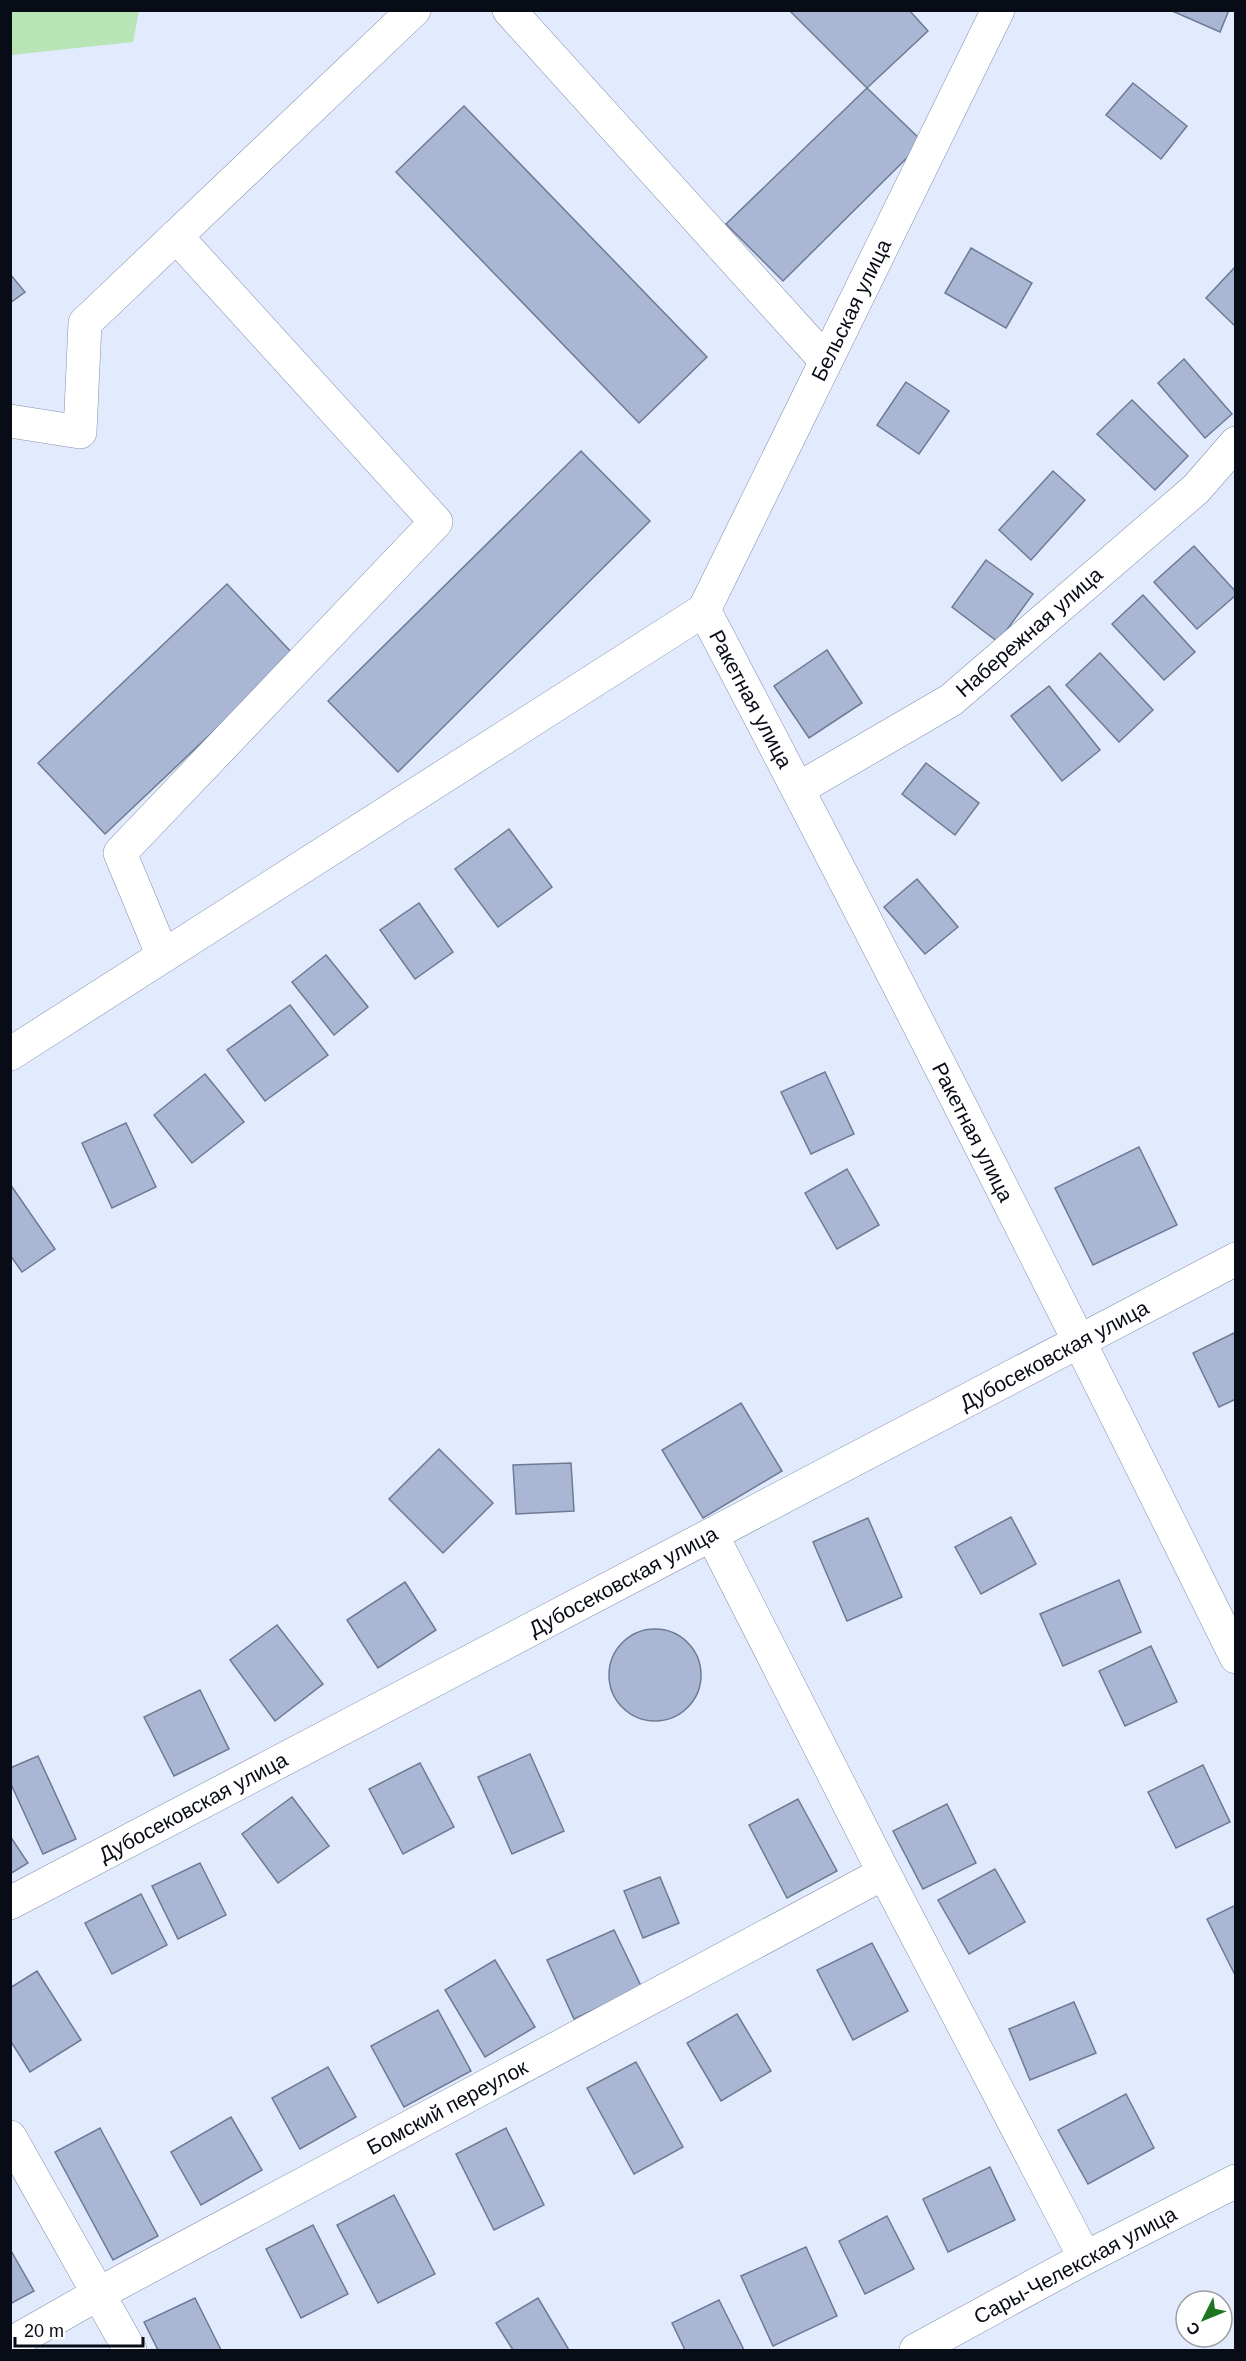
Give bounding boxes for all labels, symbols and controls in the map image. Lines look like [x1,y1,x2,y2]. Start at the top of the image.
street label: Бельская улица [807,235,895,385]
street label: Набережная улица [951,562,1107,702]
street label: Ракетная улица [705,626,797,772]
street label: Ракетная улица [928,1059,1018,1206]
street label: Дубосековская улица [956,1295,1152,1414]
street label: Дубосековская улица [525,1521,721,1640]
street label: Дубосековская улица [95,1747,291,1866]
street label: Бомский переулок [363,2055,532,2159]
street label: Сары-Челекская улица [970,2202,1180,2328]
north arrow [1174,2289,1234,2349]
scale bar [15,2310,142,2348]
text: С [1183,2319,1204,2339]
text: 20 m [24,2321,64,2341]

